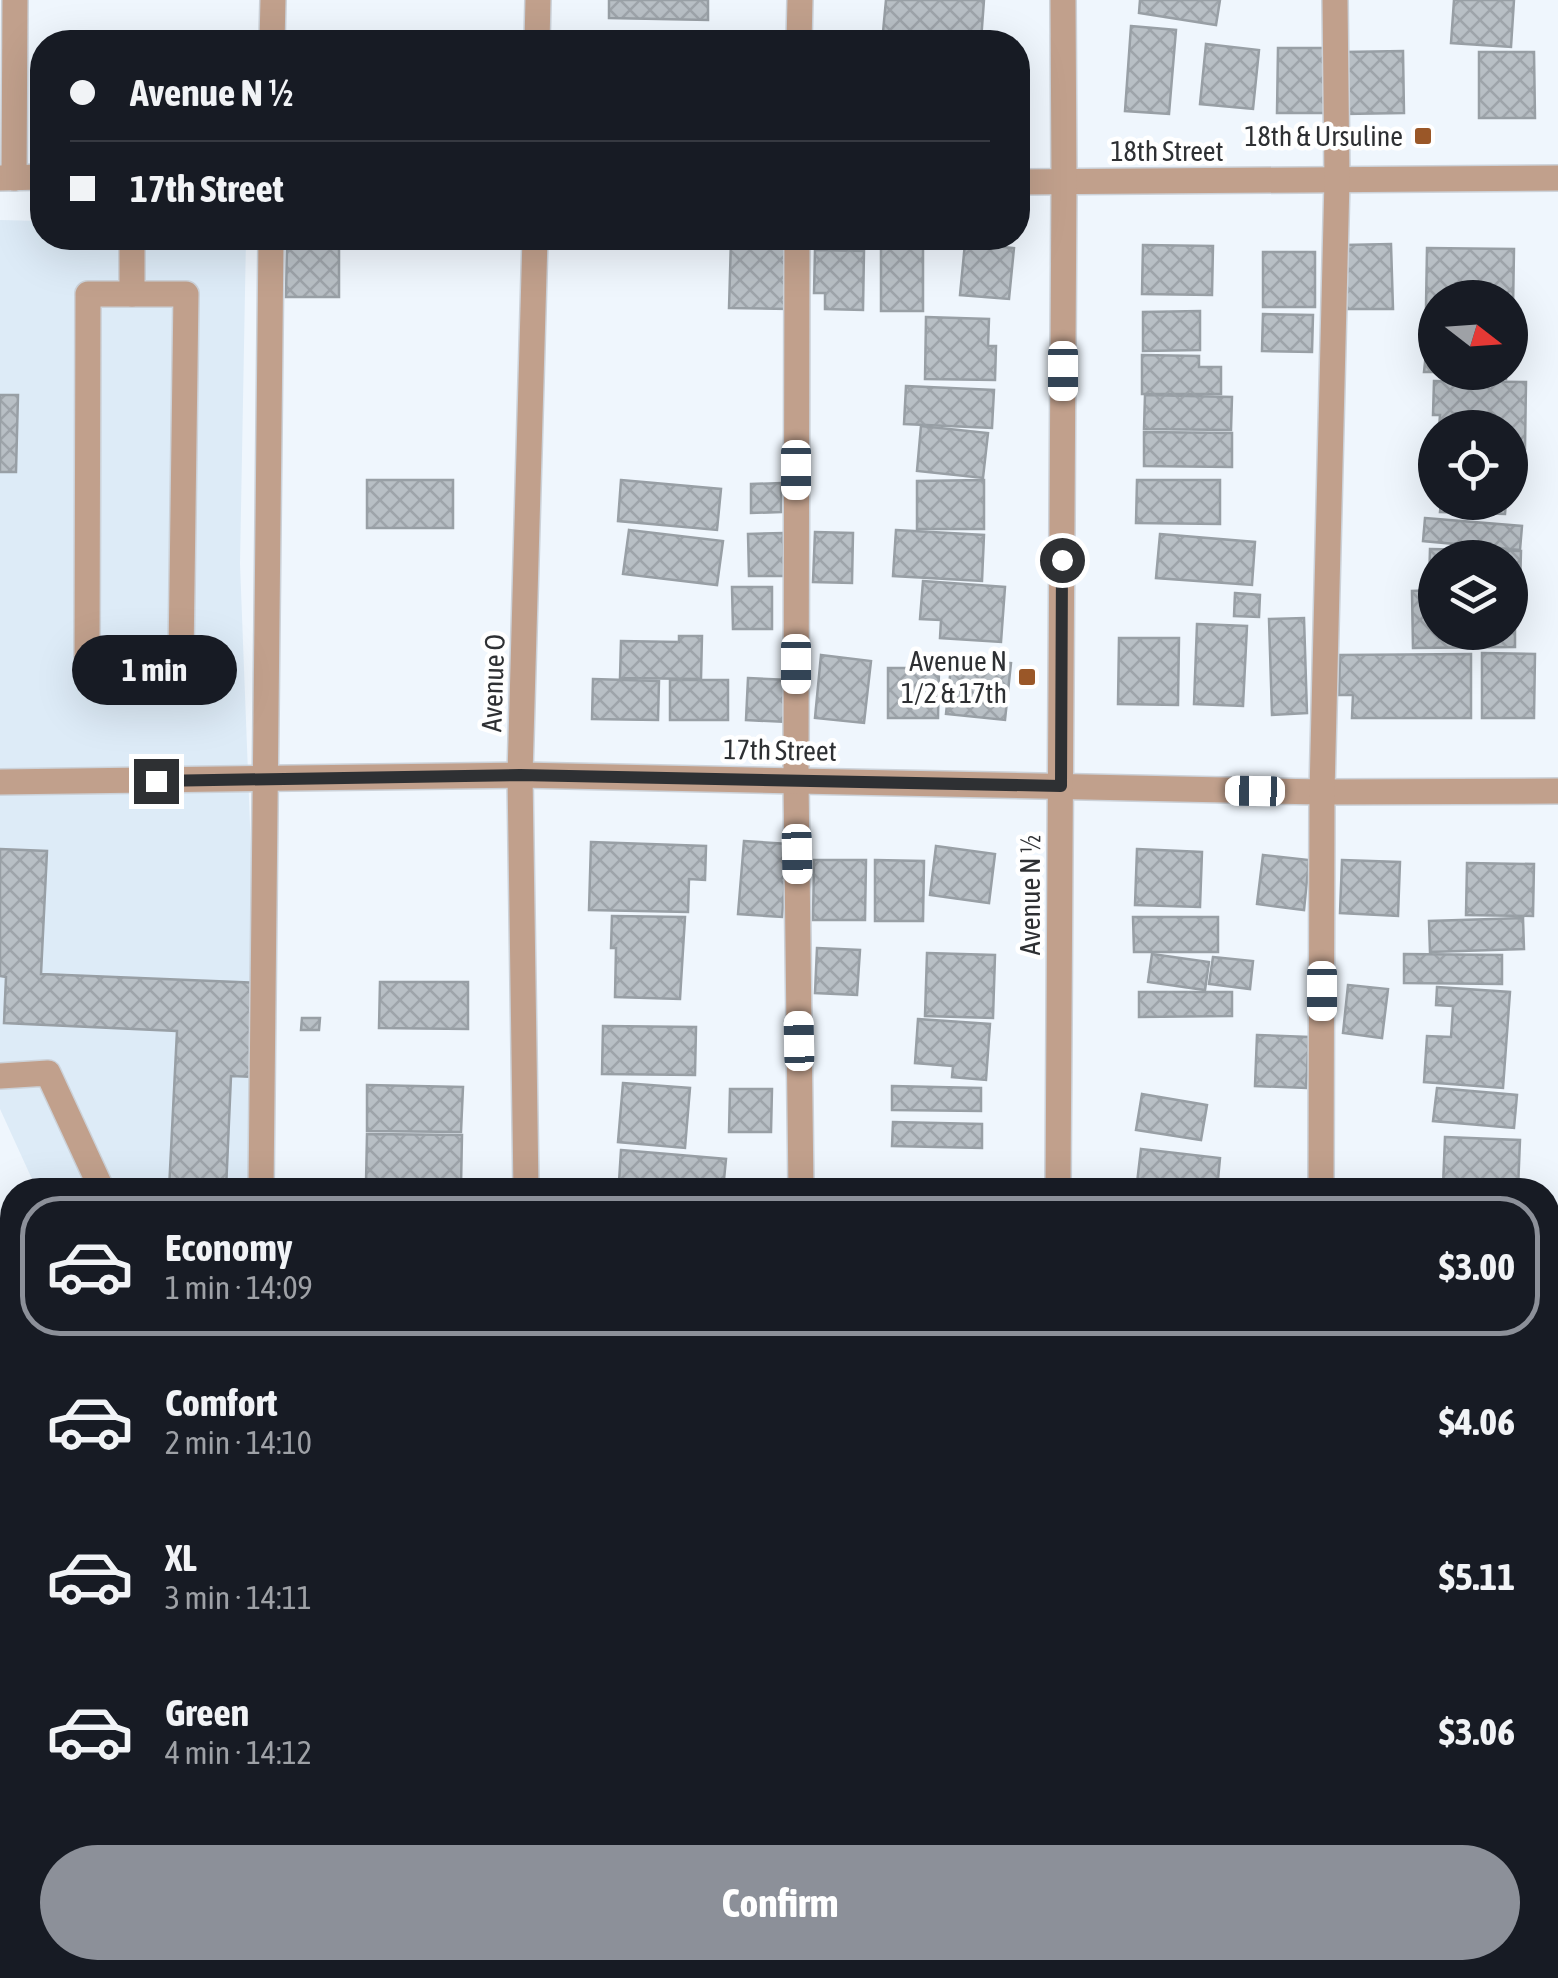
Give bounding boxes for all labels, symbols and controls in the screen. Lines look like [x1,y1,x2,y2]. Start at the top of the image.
text: Avenue N ½ [130,71,293,114]
place label: 18th & Ursuline [1244,120,1403,152]
marker: 18th & Ursuline [1412,125,1434,147]
street label: 18th Street [1110,135,1224,167]
text: 17th Street [130,167,284,210]
north arrow [1418,280,1528,390]
map controls [1418,280,1528,650]
car [1048,341,1078,401]
button: locate [1418,410,1528,520]
car [781,440,811,500]
route start [1040,538,1085,583]
button: layers [1418,540,1528,650]
street label: Avenue O [475,634,511,732]
car [781,634,811,694]
callout: 1 min [74,636,238,706]
place label: Avenue N 1/2 & 17th [901,645,1007,709]
text: 1 min [122,651,187,688]
marker: Avenue N 1/2 & 17th [1016,666,1038,688]
street label: 17th Street [723,733,837,767]
route end [134,759,179,804]
car [1225,775,1285,807]
car [781,824,813,884]
street label: Avenue N ½ [1014,835,1046,955]
car [1307,961,1337,1021]
car [783,1011,815,1071]
icon: car [45,1221,135,1311]
text: Economy [165,1226,292,1269]
text: $3.00 [1439,1245,1515,1288]
text: 1 min · 14:09 [165,1269,312,1306]
icon: car [45,1376,135,1466]
text: Comfort [165,1381,277,1424]
text: $4.06 [1439,1400,1515,1443]
text: 2 min · 14:10 [165,1424,312,1461]
icon: car [45,1531,135,1621]
text: XL [165,1536,197,1579]
text: $5.11 [1439,1555,1515,1598]
text: 3 min · 14:11 [165,1579,312,1616]
icon: car [45,1686,135,1776]
text: Green [165,1691,249,1734]
text: $3.06 [1439,1710,1515,1753]
text: 4 min · 14:12 [165,1734,312,1771]
button: Confirm [40,1845,1520,1960]

